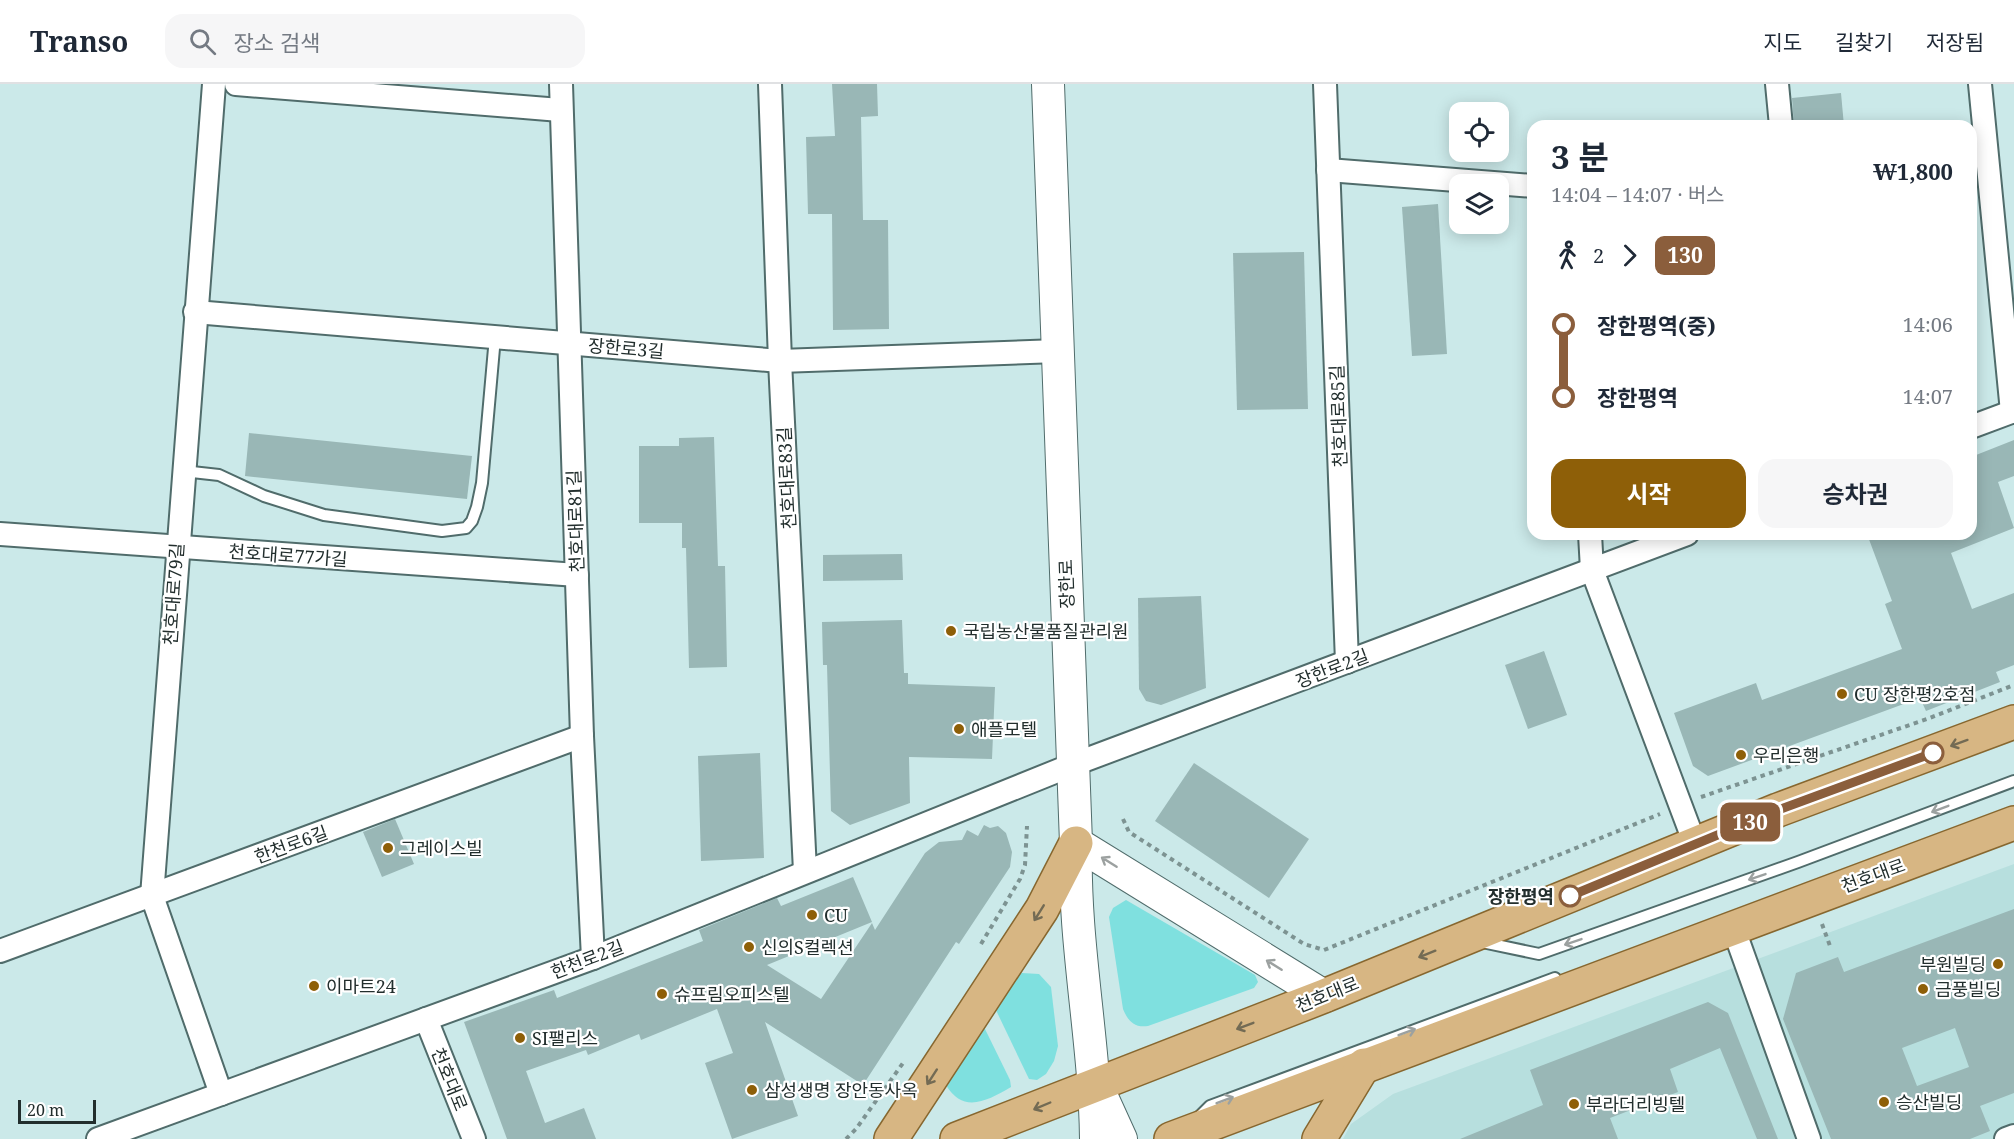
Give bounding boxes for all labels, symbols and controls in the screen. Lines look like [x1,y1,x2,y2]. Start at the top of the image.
search box [165,14,585,68]
text: Transo [30,22,129,60]
icon: search [186,25,219,58]
text: 장소 검색 [234,27,320,57]
text: 지도 [1763,28,1802,56]
text: 길찾기 [1835,28,1893,56]
text: 저장됨 [1926,28,1984,56]
map controls [1449,102,1509,234]
button: locate [1449,102,1509,162]
text: 3 분 [1551,134,1609,179]
text: ₩1,800 [1873,156,1953,186]
button: layers [1449,174,1509,234]
text: 14:04 – 14:07 · 버스 [1551,181,1724,208]
icon: walk [1551,239,1584,272]
icon: forward [1613,239,1646,272]
text: 130 [1667,241,1703,269]
text: 2 [1593,242,1604,269]
text: 장한평역(중) [1597,310,1716,340]
text: 14:06 [1903,311,1953,338]
street label: 장한로3길 [587,333,665,363]
street label: 천호대로85길 [1324,364,1352,468]
text: 장한평역 [1597,382,1678,412]
text: 14:07 [1903,383,1953,410]
street label: 천호대로83길 [771,426,801,530]
button: 시작 [1551,459,1746,528]
button: 승차권 [1758,459,1953,528]
street label: 천호대로81길 [561,469,589,573]
street label: 천호대로77가길 [228,539,348,571]
street label: 천호대로79길 [157,542,189,646]
street label: 장한로 [1053,559,1079,609]
place label: 국립농산물품질관리원 [963,619,1129,643]
marker: 국립농산물품질관리원 [944,624,958,638]
street label: 장한로2길 [1292,643,1372,693]
place label: CU 장한평2호점 [1854,682,1976,706]
marker: CU 장한평2호점 [1835,687,1849,701]
place label: 애플모텔 [971,717,1037,741]
marker: 애플모텔 [952,722,966,736]
one-way arrow [1950,738,1969,749]
unlabelled marker [1922,742,1944,764]
place label: 우리은행 [1753,743,1819,767]
marker: 우리은행 [1734,748,1748,762]
line badge: 130 [1716,802,1784,842]
one-way arrow [1931,804,1949,815]
text: 130 [1732,808,1768,836]
street label: 한천로6길 [251,820,331,868]
place label: 그레이스빌 [400,836,483,860]
marker: 그레이스빌 [381,841,395,855]
street label: 천호대로 [1838,852,1908,898]
one-way arrow [1101,856,1118,868]
one-way arrow [1748,872,1767,883]
place label: 장한평역 [1488,884,1554,908]
marker: 장한평역 [1559,885,1581,907]
place label: CU [824,903,848,927]
one-way arrow [1032,904,1044,921]
marker: CU [805,908,819,922]
street label: 한천로2길 [547,934,627,984]
place label: 신의S컬렉션 [761,935,854,959]
one-way arrow [1564,937,1583,948]
marker: 신의S컬렉션 [742,940,756,954]
one-way arrow [1418,949,1436,960]
place label: 부원빌딩 [1920,952,1986,976]
marker: 부원빌딩 [1991,957,2005,971]
one-way arrow [1266,958,1283,970]
street label: 천호대로 [1292,970,1362,1018]
place label: 이마트24 [326,974,396,998]
place label: 금풍빌딩 [1935,977,2001,1001]
marker: 이마트24 [307,979,321,993]
place label: 슈프림오피스텔 [674,982,790,1006]
marker: 금풍빌딩 [1916,982,1930,996]
marker: 슈프림오피스텔 [655,987,669,1001]
one-way arrow [1236,1021,1255,1032]
one-way arrow [1397,1025,1416,1036]
place label: SI팰리스 [532,1026,598,1050]
marker: SI팰리스 [513,1031,527,1045]
street label: 천호대로 [426,1044,474,1114]
one-way arrow [926,1068,938,1084]
place label: 삼성생명 장안동사옥 [764,1078,918,1102]
marker: 삼성생명 장안동사옥 [745,1083,759,1097]
place label: 승산빌딩 [1896,1090,1962,1114]
place label: 부라더리빙텔 [1586,1092,1685,1116]
one-way arrow [1215,1094,1233,1105]
marker: 승산빌딩 [1877,1095,1891,1109]
scale bar [18,1097,96,1124]
marker: 부라더리빙텔 [1567,1097,1581,1111]
text: 20 m [27,1099,64,1121]
one-way arrow [1033,1101,1051,1112]

